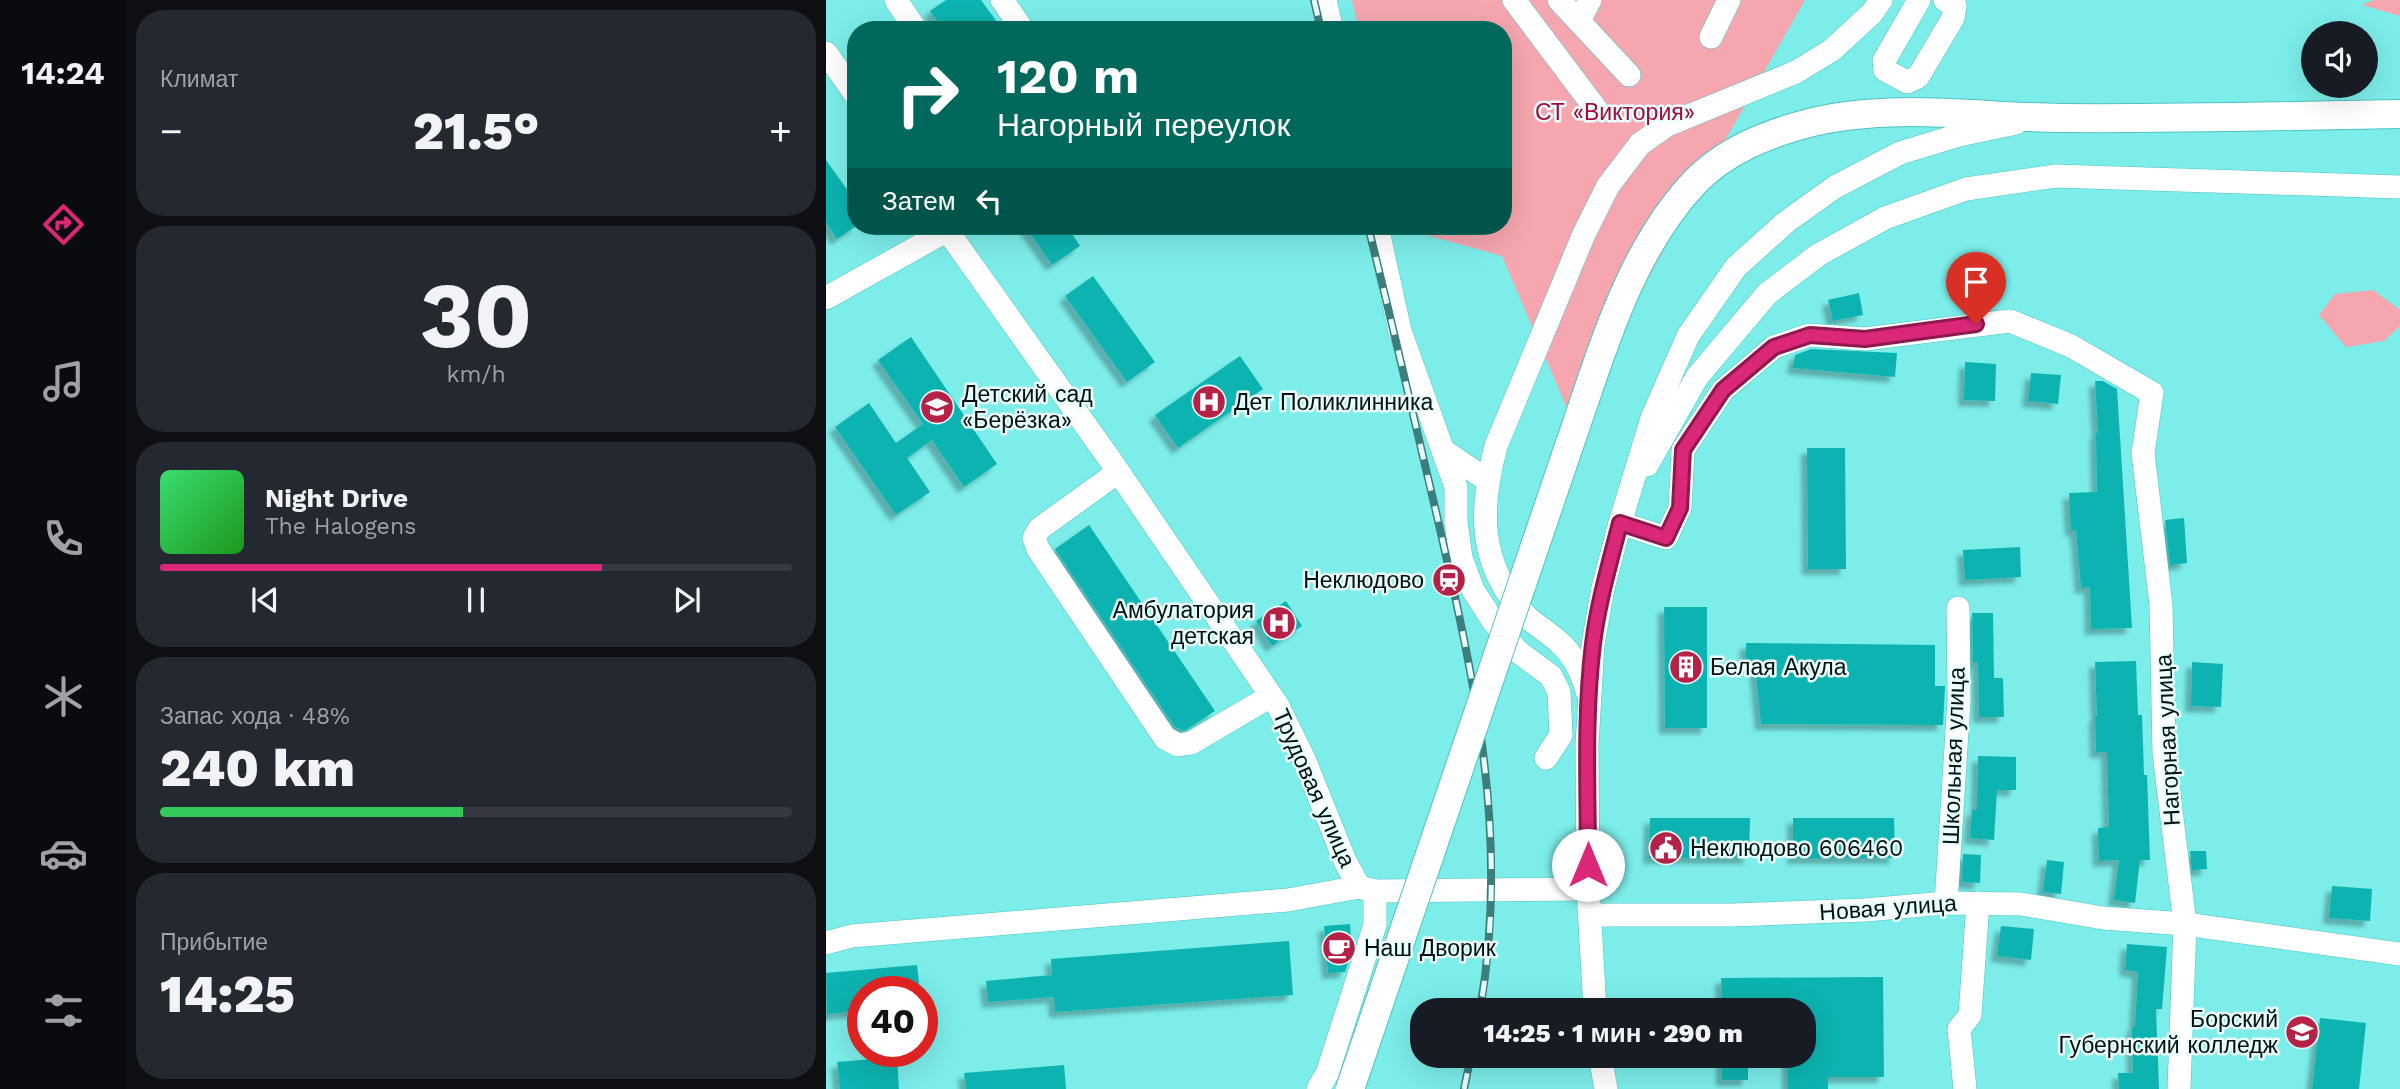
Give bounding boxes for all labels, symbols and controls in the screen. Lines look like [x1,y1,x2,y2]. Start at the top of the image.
map controls [2301,21,2378,98]
button: sound [2301,21,2378,98]
text: 120 m [997,47,1139,105]
icon: right [882,49,973,140]
text: 14:24 [21,54,105,92]
text: Климат [160,66,238,93]
park label: СТ «Виктория» [1535,99,1695,126]
text: 21.5° [413,101,539,162]
text: Нагорный переулок [997,106,1290,144]
text: − [160,109,183,153]
text: + [769,109,792,153]
icon: left [970,182,1008,220]
text: Затем [882,186,956,216]
icon: directions [39,200,88,249]
pin [1946,252,2006,324]
text: 30 [420,262,532,369]
icon: arrive [1957,263,1995,301]
icon: music [39,357,88,406]
text: km/h [446,361,506,388]
place label: Детский сад «Берёзка» [962,381,1093,434]
hospital icon: Дет Поликлинника [1190,383,1228,421]
school or university icon: Детский сад «Берёзка» [918,388,956,426]
place label: Дет Поликлинника [1234,389,1433,416]
text: Night Drive [265,483,408,513]
text: The Halogens [265,513,416,540]
icon: phone [39,514,88,563]
station icon: Неклюдово [1430,561,1468,599]
place label: Неклюдово [1303,567,1424,594]
icon: previous [246,581,284,619]
icon: pause [457,581,495,619]
icon: next [668,581,706,619]
place label: Амбулатория детская [1113,597,1254,650]
hospital icon: Амбулатория детская [1260,604,1298,642]
building icon: Белая Акула [1667,648,1705,686]
street label: Нагорная улица [2150,653,2186,827]
place label: Белая Акула [1710,654,1847,681]
street label: Школьная улица [1937,666,1971,845]
icon: climate [39,672,88,721]
text: Запас хода · 48% [160,703,350,730]
street label: Трудовая улица [1267,705,1361,872]
text: 240 km [160,738,355,799]
position arrow [1551,828,1625,902]
icon: car [39,829,88,878]
public building icon: Неклюдово 606460 [1647,829,1685,867]
place label: Неклюдово 606460 [1690,835,1903,862]
street label: Новая улица [1818,890,1958,926]
text: Прибытие [160,929,268,956]
cafe icon: Наш Дворик [1320,929,1358,967]
place label: Наш Дворик [1364,935,1497,962]
text: 14:25 [160,964,295,1025]
speed limit sign: 40 [847,976,938,1067]
icon: filters [39,986,88,1035]
place label: Борский Губернский колледж [2058,1006,2279,1059]
school or university icon: Борский Губернский колледж [2283,1013,2321,1051]
text: 14:25 · 1 мин · 290 m [1483,1018,1743,1048]

